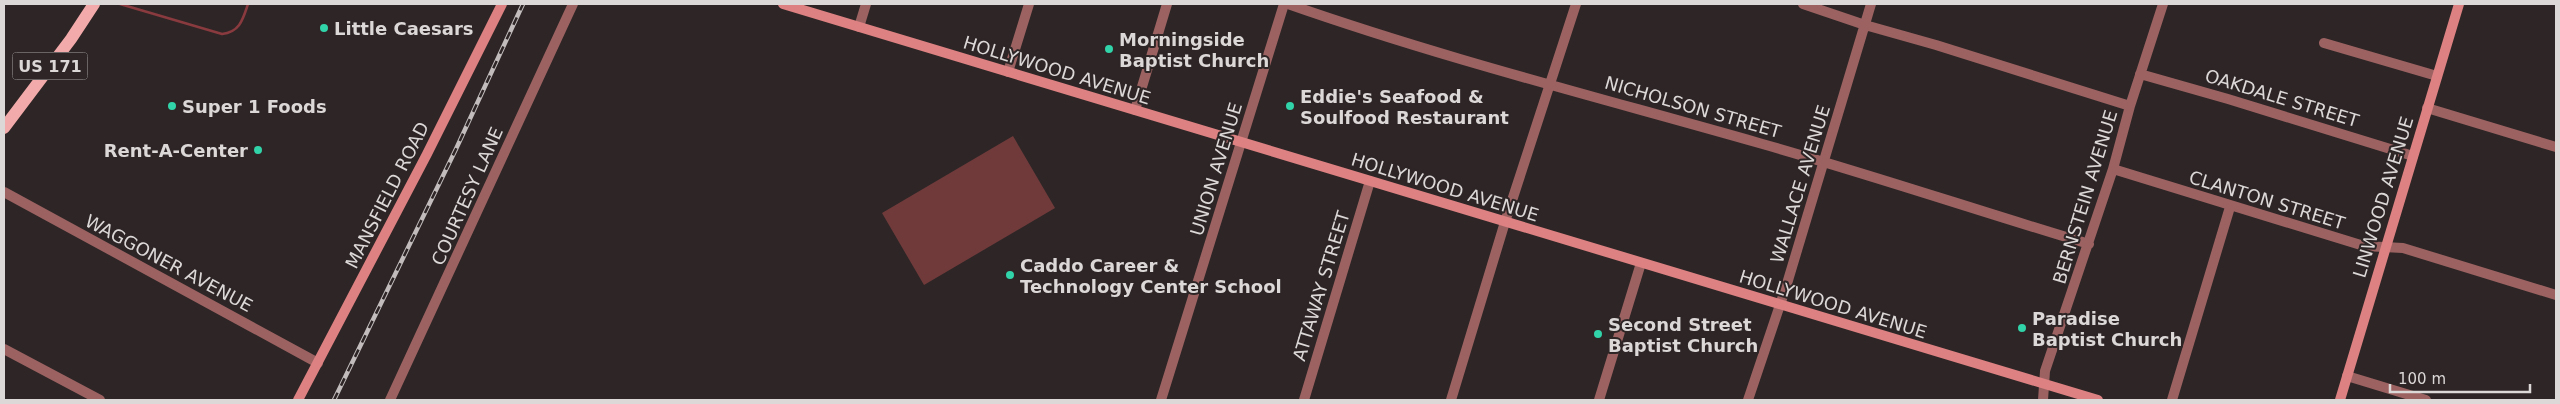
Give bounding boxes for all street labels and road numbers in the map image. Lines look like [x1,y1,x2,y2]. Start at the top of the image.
street label: HOLLYWOOD AVENUE [961,31,1153,109]
road number: US 171 [12,52,88,80]
street label: OAKDALE STREET [2203,65,2362,132]
street label: NICHOLSON STREET [1602,72,1785,143]
street label: UNION AVENUE [1186,100,1246,238]
street label: WALLACE AVENUE [1766,102,1834,266]
street label: BERNSTEIN AVENUE [2049,107,2121,287]
street label: LINWOOD AVENUE [2348,114,2418,280]
street label: MANSFIELD ROAD [341,118,433,272]
street label: COURTESY LANE [427,124,507,268]
street label: HOLLYWOOD AVENUE [1349,148,1541,226]
street label: CLANTON STREET [2187,166,2348,234]
street label: ATTAWAY STREET [1288,208,1354,363]
street label: WAGGONER AVENUE [82,210,256,316]
street label: HOLLYWOOD AVENUE [1737,265,1929,343]

